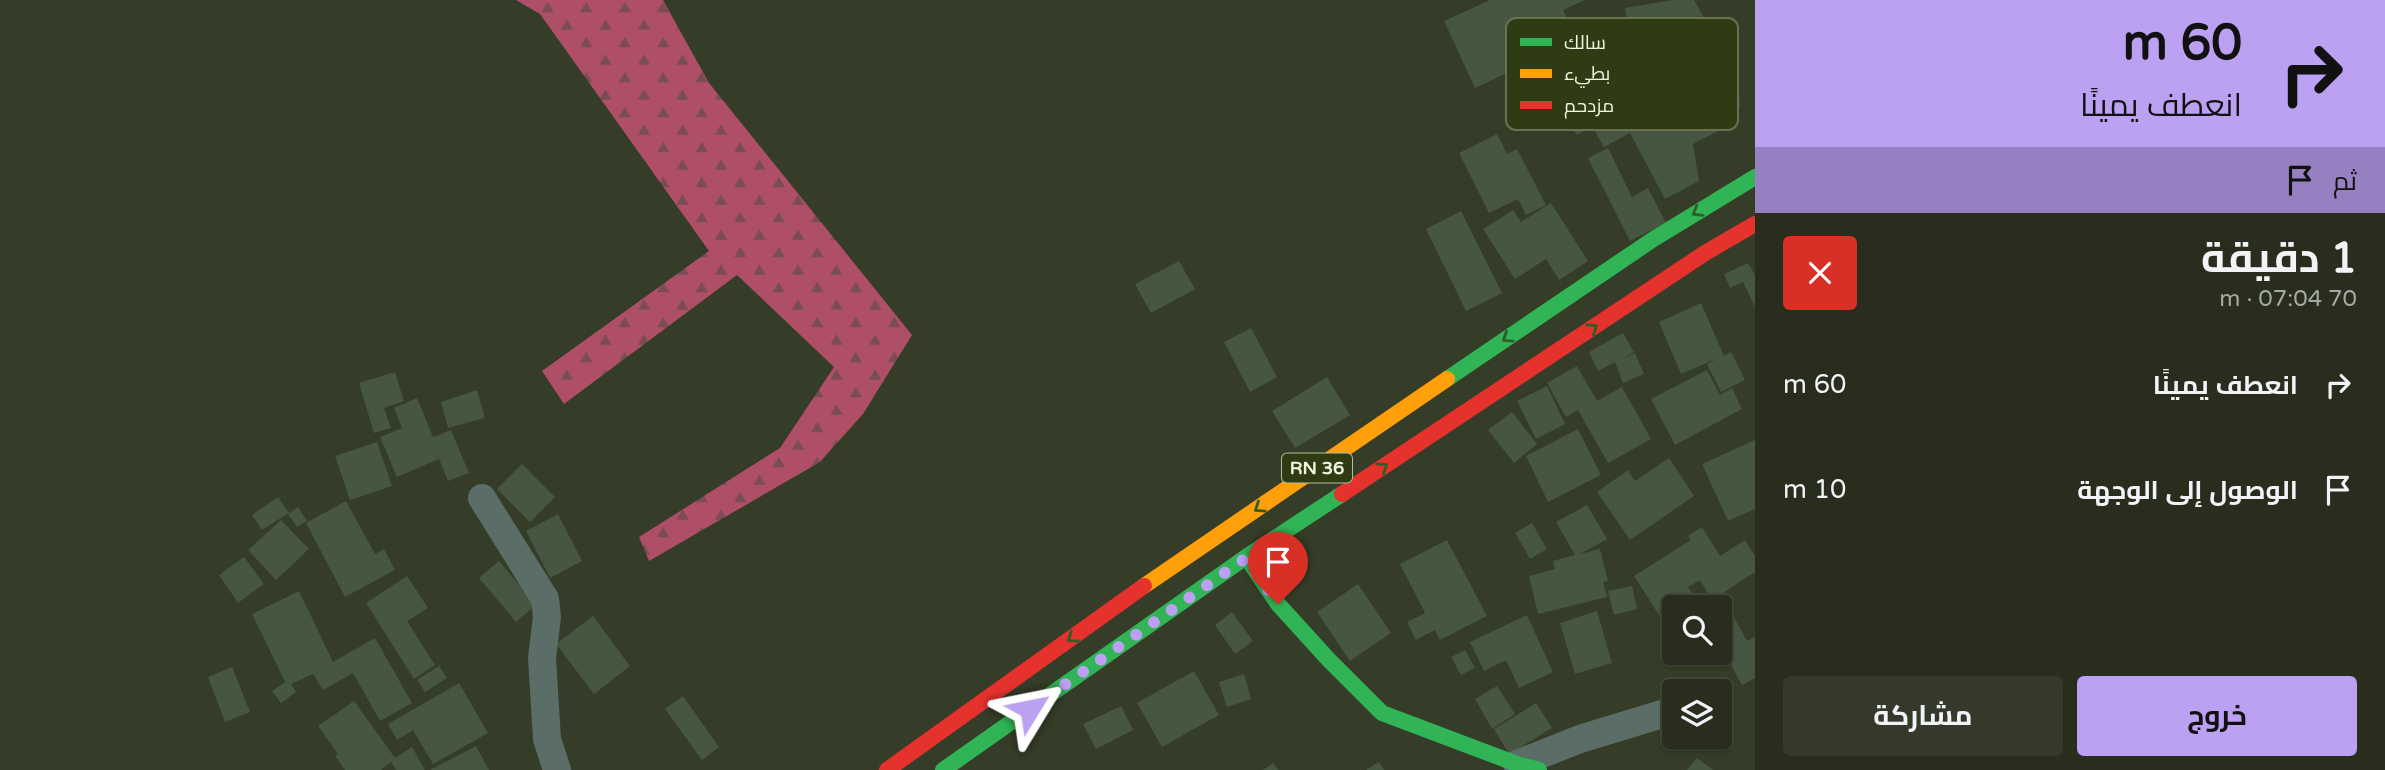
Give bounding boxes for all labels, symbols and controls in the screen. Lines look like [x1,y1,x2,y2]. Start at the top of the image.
text: 60 m [2123,14,2242,73]
legend [1506,18,1738,130]
icon: right [2266,28,2357,119]
text: سالك [1564,32,1606,54]
text: بطيء [1564,63,1610,88]
text: انعطف يمينًا [2080,87,2242,125]
text: مزدحم [1564,95,1614,119]
icon: arrive [2281,161,2319,199]
text: ثم [2333,166,2357,197]
one-way arrow [1691,204,1704,217]
text: 1 دقيقة [2201,233,2357,284]
button: close [1783,236,1857,310]
text: 70 m · 07:04 [2219,285,2357,313]
one-way arrow [1585,323,1598,336]
one-way arrow [1502,330,1515,342]
icon: right [2319,366,2357,404]
text: 60 m [1783,369,1846,400]
text: انعطف يمينًا [2153,370,2298,401]
road number: RN 36 [1282,454,1352,482]
one-way arrow [1375,462,1388,475]
icon: arrive [2319,471,2357,509]
text: 10 m [1783,474,1846,505]
text: الوصول إلى الوجهة [2077,475,2298,506]
one-way arrow [1253,499,1266,512]
pin [1248,532,1308,604]
icon: arrive [1259,543,1297,581]
map controls [1662,595,1732,749]
button: search [1662,595,1732,665]
one-way arrow [1067,630,1080,642]
position arrow [993,672,1067,746]
button: مشاركة [1783,676,2063,756]
button: خروج [2077,676,2357,756]
button: layers [1662,679,1732,749]

